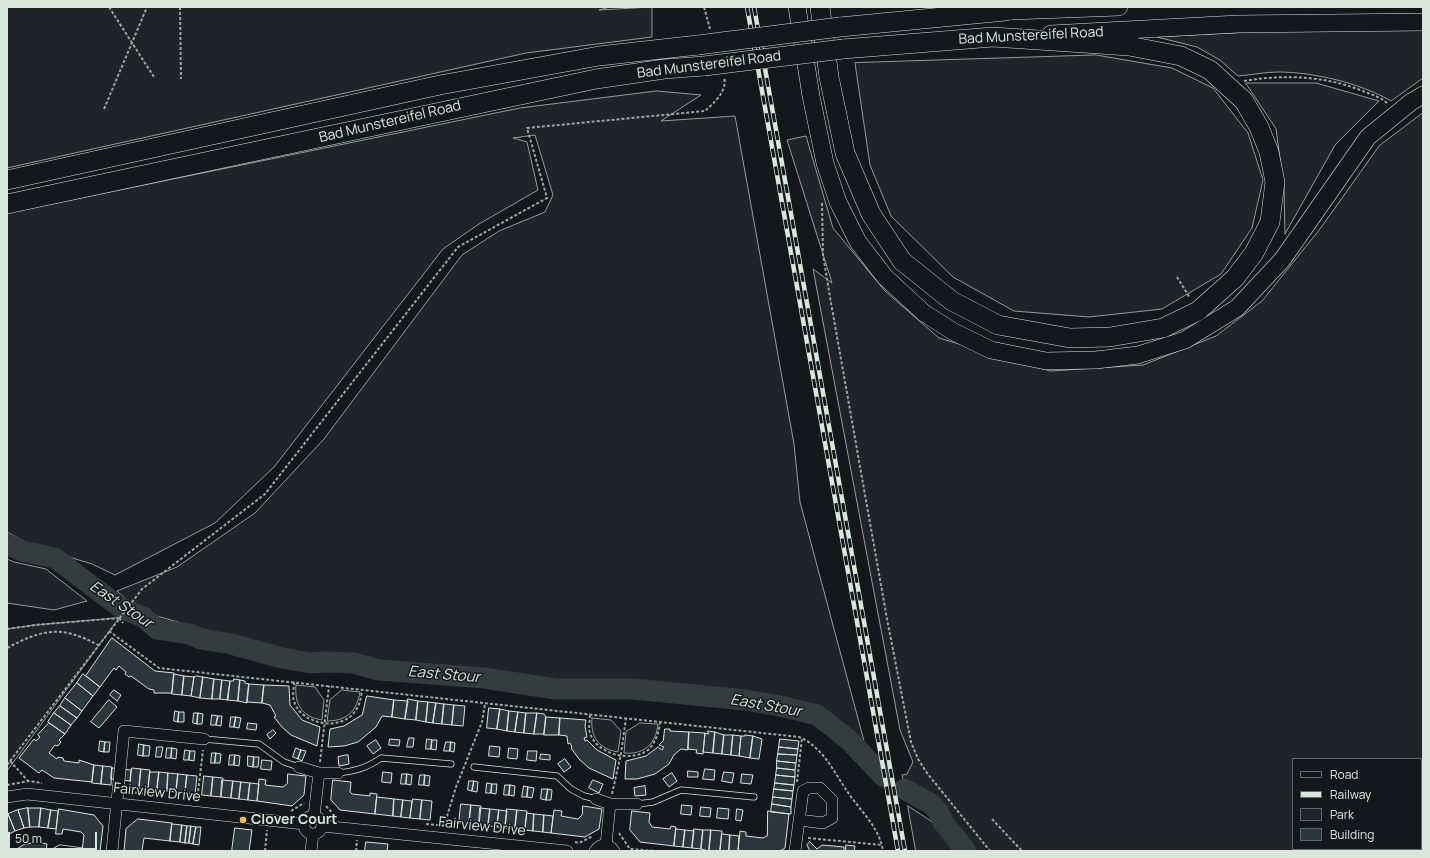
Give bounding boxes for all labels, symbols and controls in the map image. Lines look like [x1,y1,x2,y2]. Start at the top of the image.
street label: Bad Munstereifel Road [958,24,1104,48]
street label: Bad Munstereifel Road [636,48,782,82]
street label: Bad Munstereifel Road [317,97,463,147]
water label: East Stour [86,577,156,633]
water label: East Stour [407,663,481,687]
water label: East Stour [729,691,803,721]
legend [1292,758,1422,850]
text: Road [1330,766,1358,783]
street label: Fairview Drive [113,780,201,806]
text: Railway [1330,786,1371,803]
text: Park [1330,806,1354,823]
place label: Clover Court [251,812,337,828]
street label: Fairview Drive [438,814,526,840]
marker: Clover Court [238,815,248,825]
scale bar [10,824,99,850]
text: Building [1330,826,1374,843]
text: 50 m [15,830,42,847]

